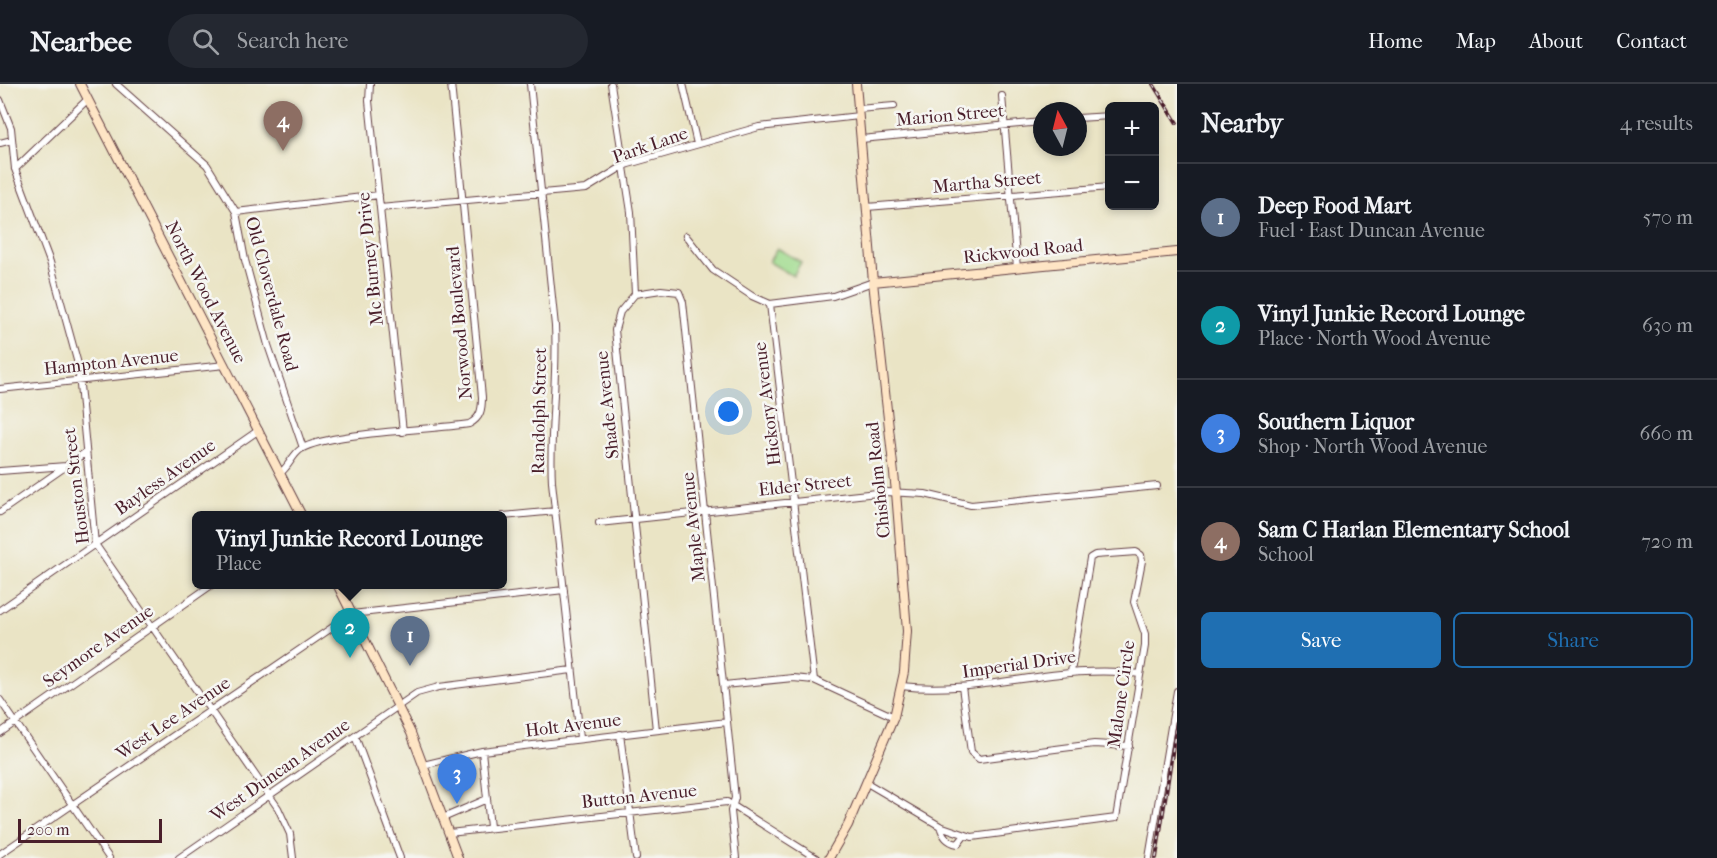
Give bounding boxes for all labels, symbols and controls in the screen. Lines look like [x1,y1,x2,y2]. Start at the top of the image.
search box [168,14,588,68]
text: Nearbee [30,25,132,58]
icon: search [189,25,222,58]
text: Search here [237,28,348,54]
text: Home [1368,29,1423,53]
text: Map [1456,29,1496,53]
text: About [1529,29,1583,53]
text: Contact [1616,29,1687,53]
street label: Marion Street [895,100,1006,131]
pin: 4 [264,101,302,151]
north arrow [1033,102,1087,156]
map controls [1105,102,1159,210]
button: + [1105,102,1159,156]
text: Nearby [1201,108,1283,139]
text: 4 results [1620,112,1693,135]
street label: Park Lane [610,123,691,168]
button: − [1105,156,1159,210]
street label: Martha Street [932,167,1043,198]
street label: Mc Burney Drive [353,191,388,327]
text: Deep Food Mart [1258,193,1412,219]
text: 1 [1217,206,1224,229]
text: 570 m [1643,206,1693,229]
street label: Old Cloverdale Road [241,214,302,374]
street label: North Wood Avenue [161,218,251,367]
text: Fuel · East Duncan Avenue [1258,219,1485,242]
street label: Rickwood Road [962,235,1084,268]
street label: Norwood Boulevard [442,245,477,401]
text: Vinyl Junkie Record Lounge [1258,301,1525,327]
text: 2 [1215,314,1226,337]
text: 630 m [1642,314,1693,337]
text: Place · North Wood Avenue [1258,327,1491,350]
street label: Hickory Avenue [749,341,786,467]
street label: Hampton Avenue [43,345,179,380]
street label: Randolph Street [528,347,551,475]
street label: Shade Avenue [591,350,624,460]
your location [714,397,743,426]
text: Southern Liquor [1258,409,1414,435]
street label: Chisholm Road [862,420,895,539]
text: 3 [1216,422,1225,445]
text: 660 m [1639,422,1693,445]
street label: Houston Street [59,426,94,545]
street label: Bayless Avenue [111,435,220,520]
text: Shop · North Wood Avenue [1258,435,1487,458]
street label: Elder Street [757,470,853,501]
street label: Maple Avenue [677,471,710,583]
popup [192,511,507,589]
text: Sam C Harlan Elementary School [1258,517,1570,543]
text: Vinyl Junkie Record Lounge [216,526,483,552]
text: 4 [1215,530,1226,553]
text: 720 m [1641,530,1693,553]
text: School [1258,543,1314,566]
text: Place [216,552,262,575]
street label: Seymore Avenue [39,601,158,692]
pin: 2 [330,608,370,658]
button: Save [1201,612,1441,668]
button: Share [1453,612,1693,668]
pin: 1 [390,616,430,666]
street label: Malone Circle [1104,639,1139,749]
street label: Imperial Drive [961,646,1077,683]
street label: West Lee Avenue [111,672,234,765]
street label: Holt Avenue [524,709,622,742]
street label: West Duncan Avenue [206,714,354,827]
pin: 3 [438,754,476,804]
street label: Button Avenue [580,780,698,813]
scale bar [18,816,162,844]
text: 200 m [27,820,70,839]

